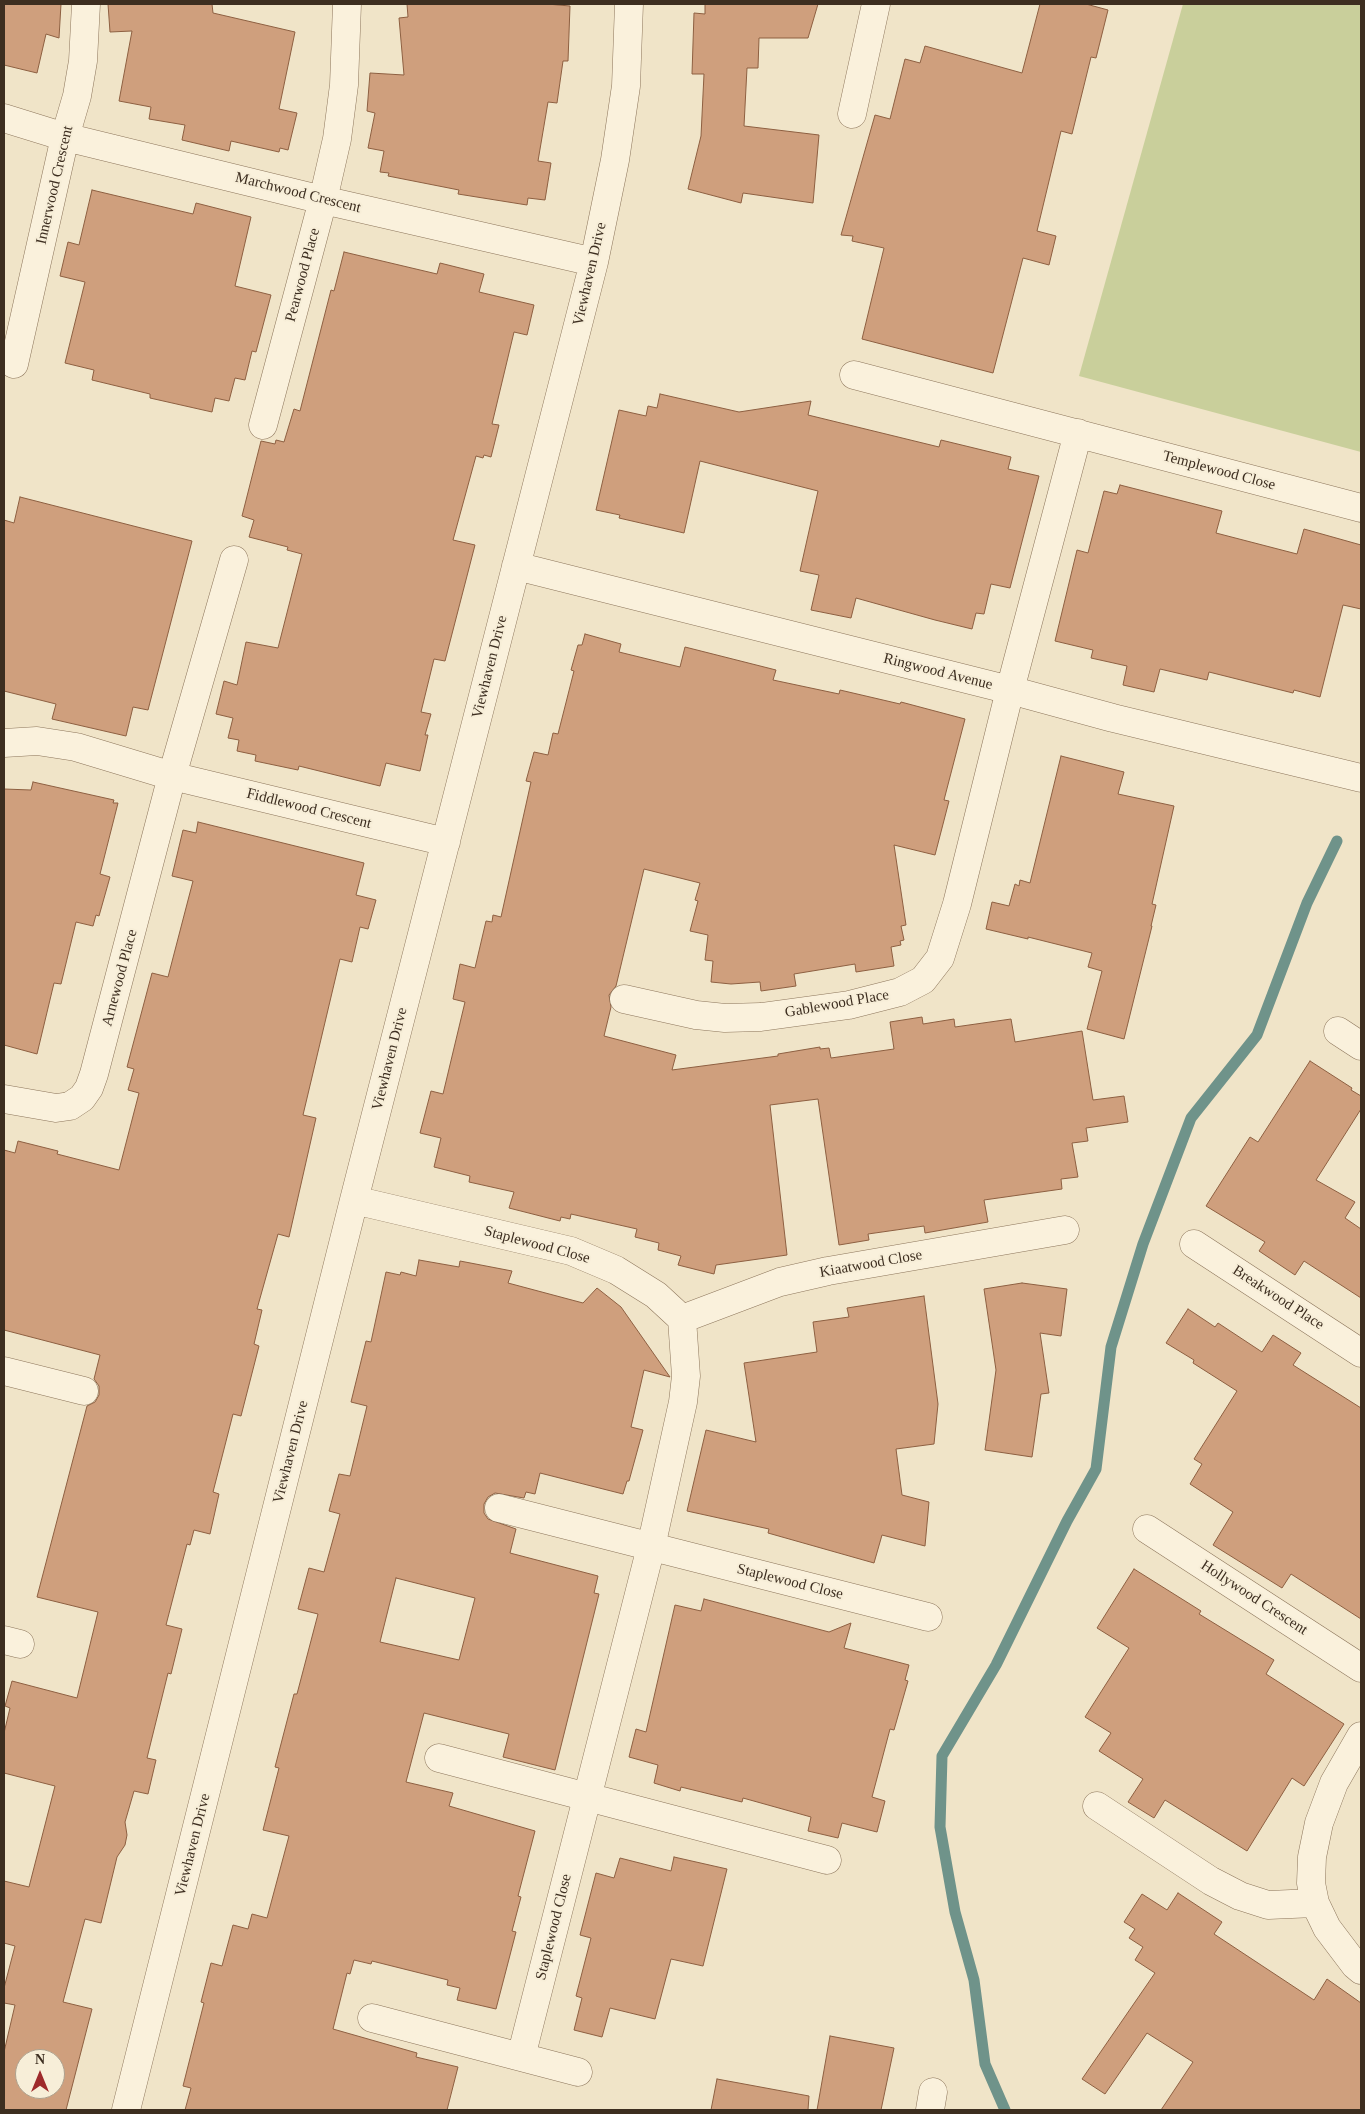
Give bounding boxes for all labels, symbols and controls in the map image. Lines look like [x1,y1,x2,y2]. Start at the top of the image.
street label: Innerwood Crescent [33,124,77,246]
street label: Marchwood Crescent [233,169,363,217]
street label: Viewhaven Drive [569,221,611,327]
street label: Pearwood Place [282,226,324,324]
street label: Templewood Close [1161,447,1277,495]
street label: Viewhaven Drive [469,614,511,720]
street label: Ringwood Avenue [882,650,994,694]
street label: Fiddlewood Crescent [245,785,373,833]
street label: Arnewood Place [98,928,142,1028]
street label: Gablewood Place [784,986,890,1022]
street label: Viewhaven Drive [369,1006,411,1112]
street label: Staplewood Close [482,1222,592,1268]
street label: Kiaatwood Close [818,1246,924,1282]
street label: Breakwood Place [1229,1262,1327,1334]
street label: Viewhaven Drive [270,1399,312,1505]
street label: Hollywood Crescent [1197,1557,1311,1639]
street label: Staplewood Close [735,1560,845,1604]
street label: Viewhaven Drive [172,1792,214,1898]
street label: Staplewood Close [532,1872,576,1982]
north arrow [15,2049,65,2099]
text: N [35,2052,45,2067]

